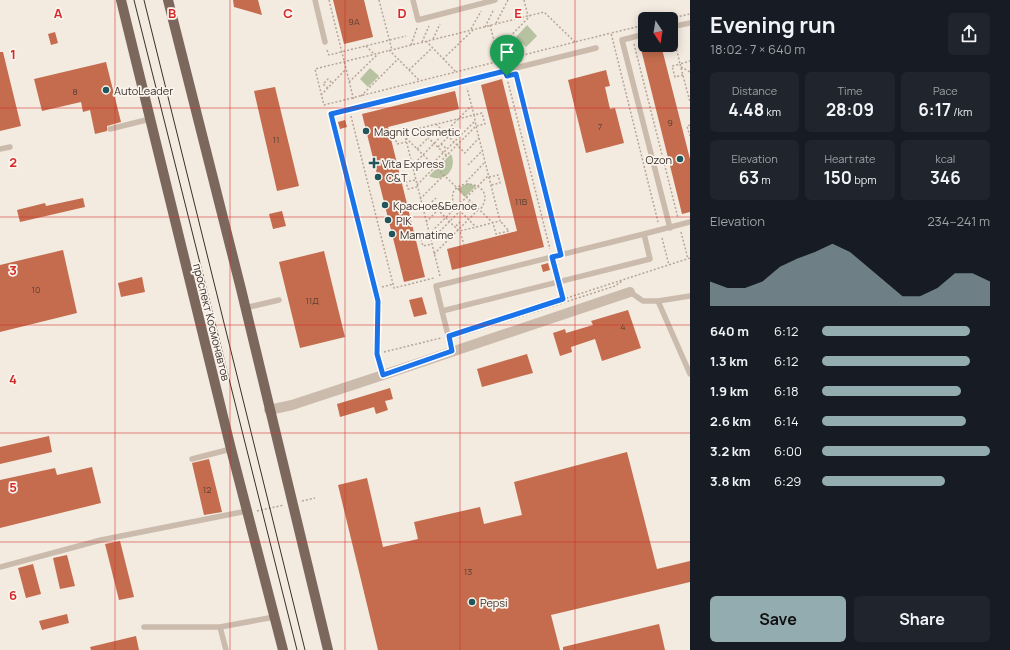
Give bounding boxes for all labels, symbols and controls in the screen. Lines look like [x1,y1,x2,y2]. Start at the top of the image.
text: A [54,4,63,22]
text: B [168,4,176,22]
text: C [283,4,293,22]
text: D [397,4,407,22]
text: E [514,4,522,22]
text: Evening run [710,10,835,40]
north arrow [638,12,678,52]
map controls [638,12,678,52]
button: share [948,13,990,55]
house number: 9А [348,15,360,28]
pin [490,35,524,76]
text: 18:02 · 7 × 640 m [710,40,805,58]
icon: arrive [496,41,518,63]
text: 1 [10,45,16,63]
place label: AutoLeader [114,83,173,98]
text: Distance [732,83,777,98]
text: Time [838,83,862,98]
text: Pace [933,83,958,98]
house number: 8 [72,85,78,98]
marker: AutoLeader [101,85,111,95]
text: 4.48 [728,98,764,121]
text: 28:09 [826,98,874,121]
text: 6:17 [918,98,951,121]
text: km [764,104,781,119]
text: /km [951,104,972,119]
house number: 9 [667,116,673,129]
house number: 7 [598,120,603,133]
place label: Magnit Cosmetic [374,124,460,139]
marker: Magnit Cosmetic [361,126,371,136]
house number: 11 [272,133,280,146]
text: Elevation [731,151,778,166]
text: Heart rate [824,151,876,166]
text: kcal [935,151,955,166]
place label: Ozon [646,152,672,167]
text: 2 [9,153,17,171]
marker: Ozon [675,154,685,164]
place label: Vita Express [382,156,444,171]
marker: Vita Express [369,158,379,168]
text: 63 [739,166,759,189]
text: 150 [823,166,852,189]
text: 346 [930,166,961,189]
place label: С&Т [386,170,408,185]
marker: С&Т [373,172,383,182]
text: m [759,172,771,187]
text: bpm [852,172,877,187]
house number: 11В [515,195,528,208]
place label: Красное&Белое [393,198,478,213]
marker: Красное&Белое [380,200,390,210]
text: Elevation [710,212,765,230]
text: 234–241 m [927,212,990,230]
place label: PIK [396,213,412,228]
marker: PIK [383,215,393,225]
place label: Mamatime [400,227,454,242]
marker: Mamatime [387,229,397,239]
text: 3 [9,261,17,279]
street label: проспект Космонавтов [190,262,234,382]
house number: 10 [32,283,41,296]
house number: 11Д [305,294,319,307]
house number: 4 [620,320,626,333]
text: 640 m [710,322,749,340]
text: 6:12 [774,322,798,340]
text: 1.3 km [710,352,748,370]
text: 6:12 [774,352,798,370]
text: 4 [9,370,17,388]
text: 1.9 km [710,382,748,400]
text: 6:18 [774,382,799,400]
text: 2.6 km [710,412,751,430]
text: 6:14 [774,412,799,430]
text: 3.2 km [710,442,751,460]
text: 6:00 [774,442,802,460]
text: 3.8 km [710,472,751,490]
text: 6:29 [774,472,801,490]
text: 5 [9,478,17,496]
house number: 12 [203,483,211,496]
house number: 13 [464,565,472,578]
text: 6 [9,586,17,604]
place label: Pepsi [480,595,508,610]
button: Save [710,596,846,642]
button: Share [854,596,990,642]
marker: Pepsi [467,597,477,607]

